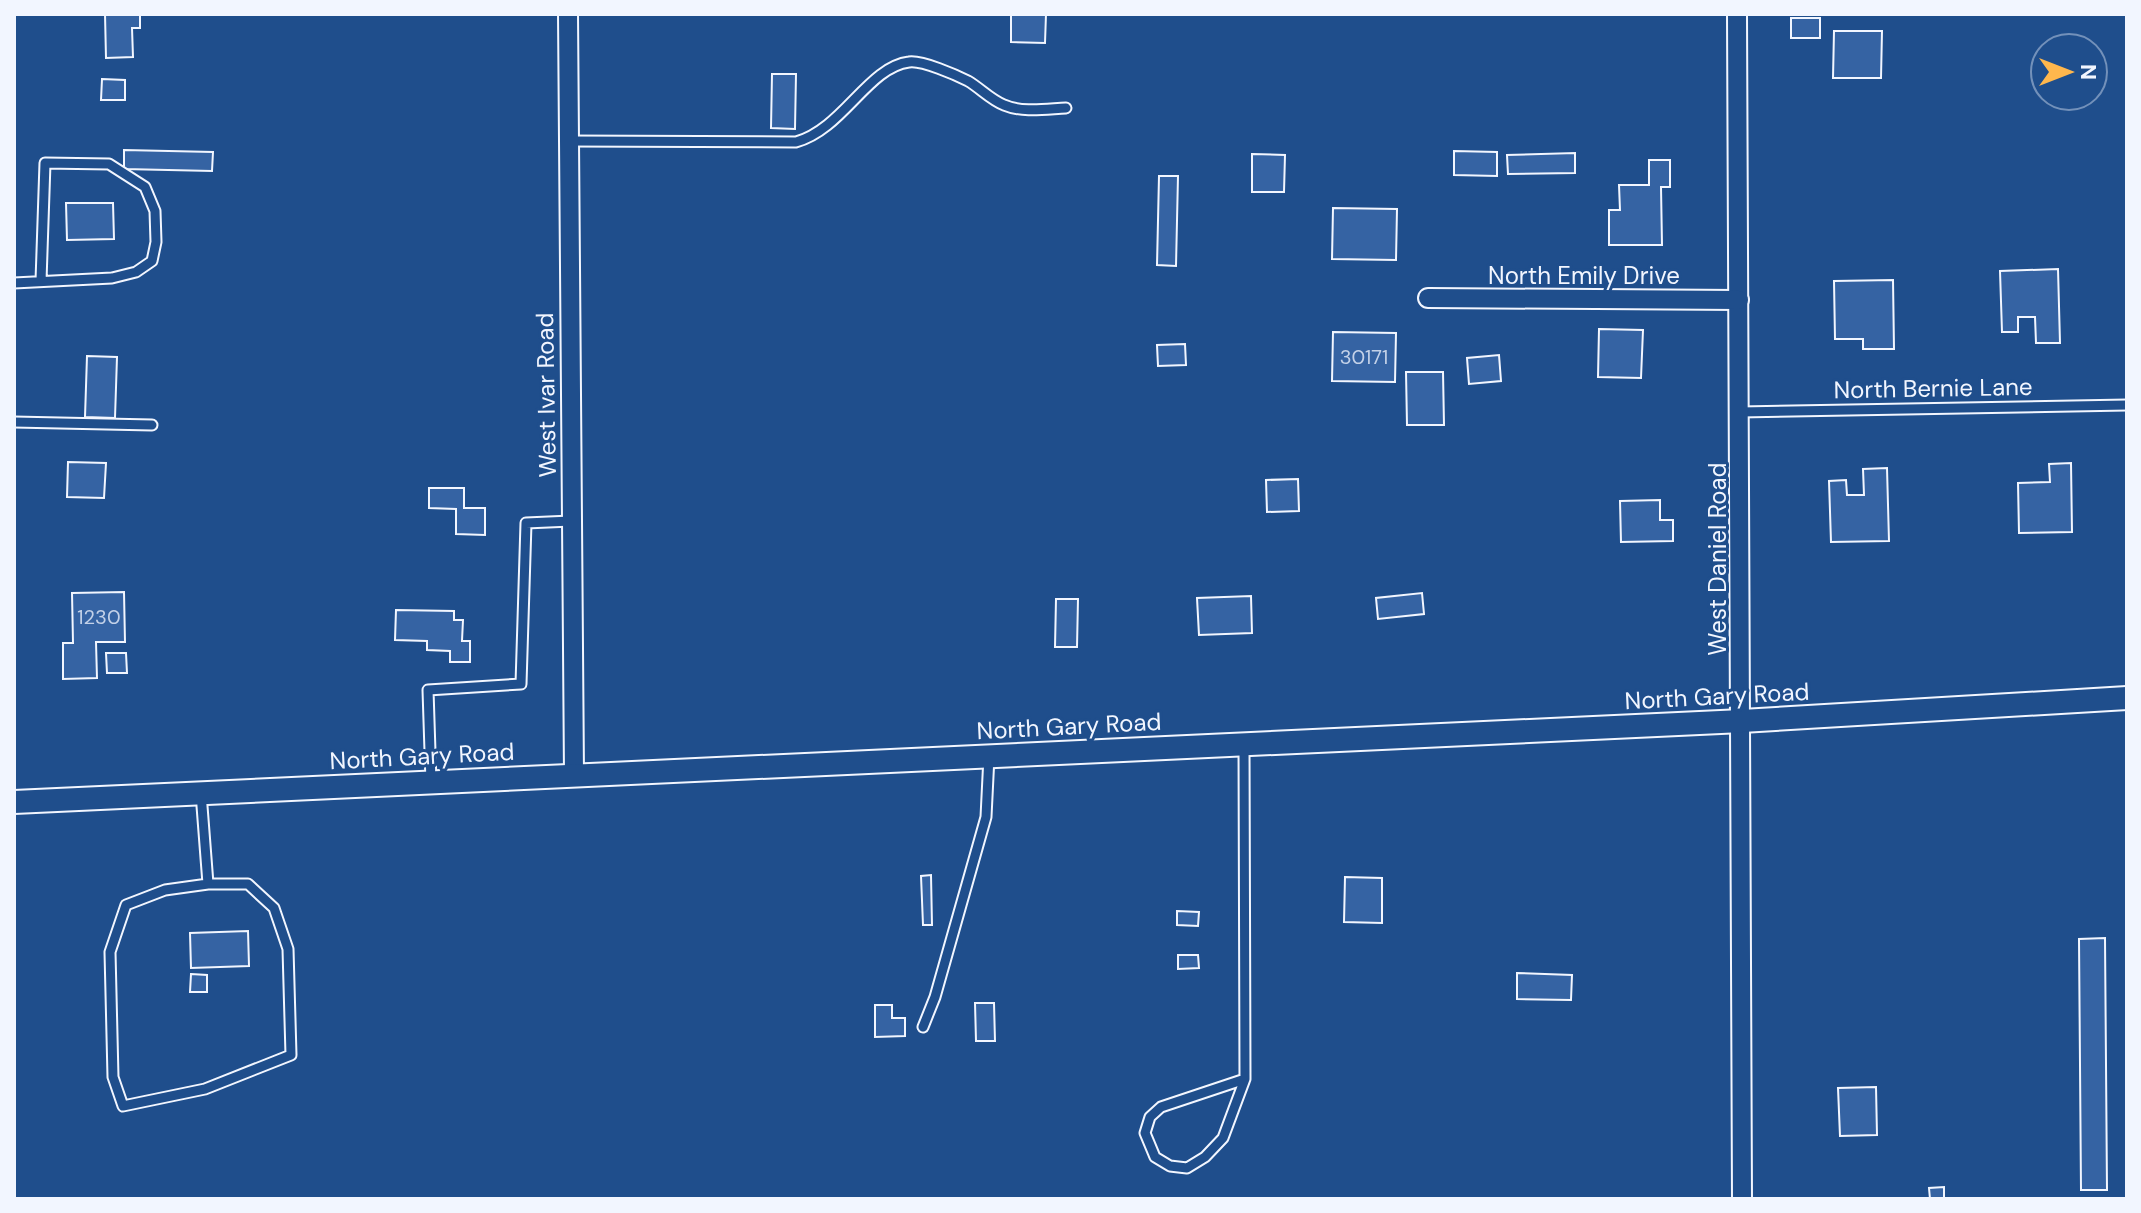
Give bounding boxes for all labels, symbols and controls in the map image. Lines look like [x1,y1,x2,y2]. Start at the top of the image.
north arrow [2029,32,2109,112]
text: N [2074,64,2103,80]
street label: North Emily Drive [1488,260,1680,291]
street label: West Ivar Road [529,312,563,478]
house number: 30171 [1340,344,1388,370]
street label: North Bernie Lane [1833,371,2033,405]
street label: West Daniel Road [1702,462,1733,656]
house number: 1230 [77,604,121,630]
street label: North Gary Road [1624,676,1810,716]
street label: North Gary Road [976,706,1162,746]
street label: North Gary Road [329,736,515,776]

